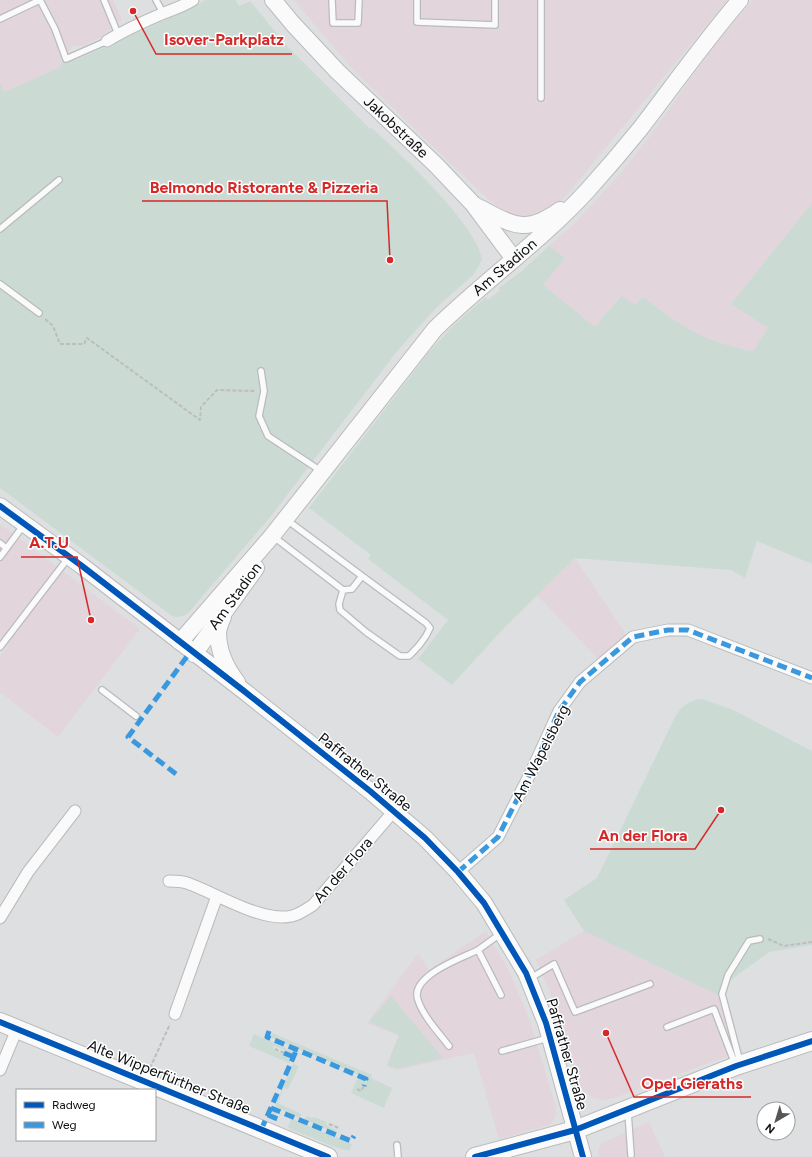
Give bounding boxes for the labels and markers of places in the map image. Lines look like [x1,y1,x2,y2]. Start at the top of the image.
callout: Isover-Parkplatz [156,26,292,54]
callout: Belmondo Ristorante & Pizzeria [142,173,387,201]
callout: A.T.U [21,529,77,557]
callout: An der Flora [590,821,695,849]
callout: Opel Gieraths [634,1069,751,1097]

